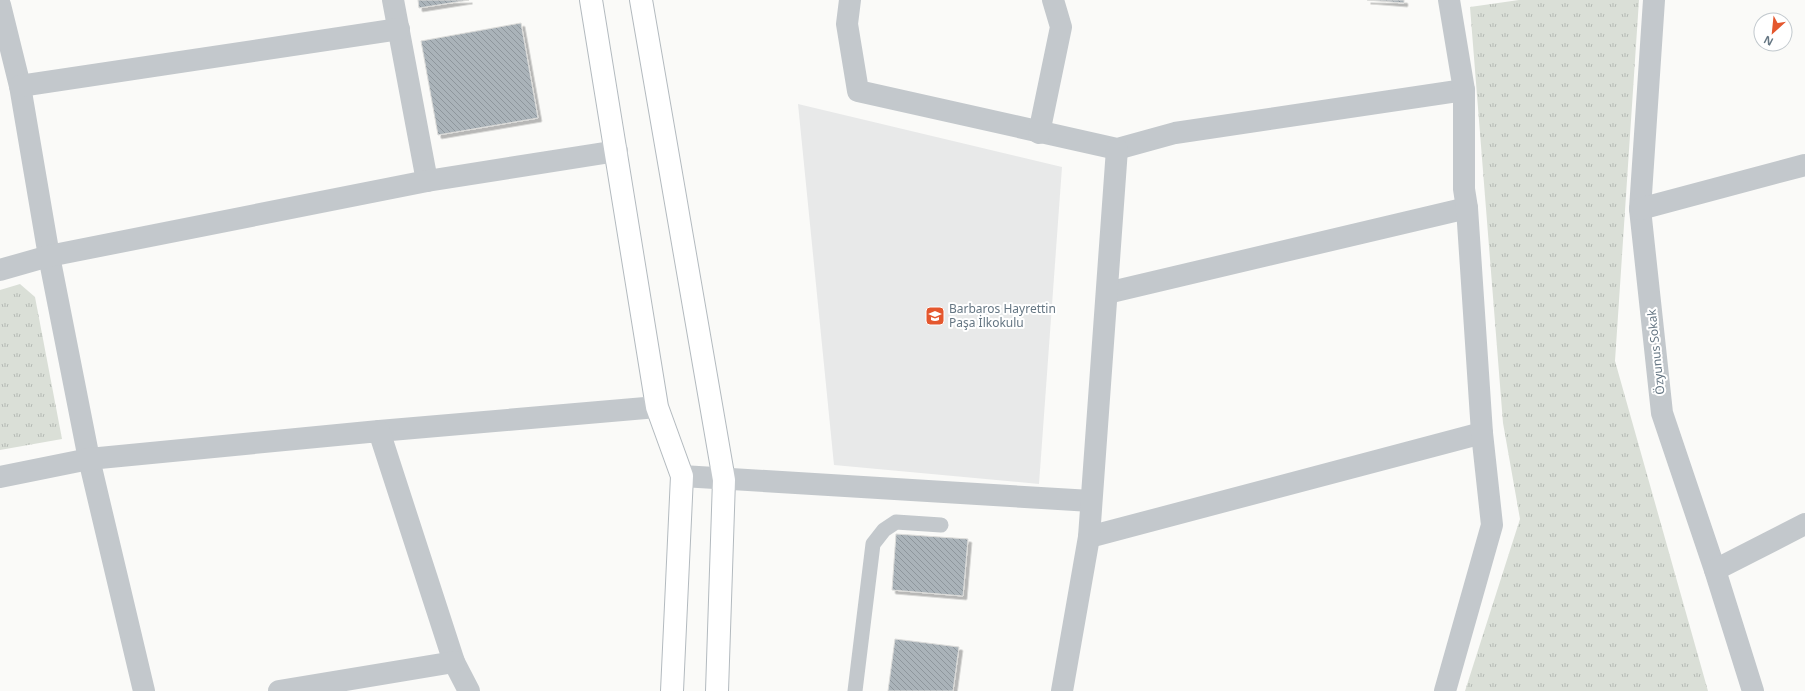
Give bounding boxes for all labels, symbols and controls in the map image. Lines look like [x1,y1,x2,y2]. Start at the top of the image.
north arrow [1753,12,1793,52]
text: N [1761,33,1776,50]
place label: Barbaros Hayrettin Paşa İlkokulu [949,300,1056,331]
school or university icon: Barbaros Hayrettin Paşa İlkokulu [924,305,946,327]
street label: Özyunus Sokak [1643,308,1668,396]

